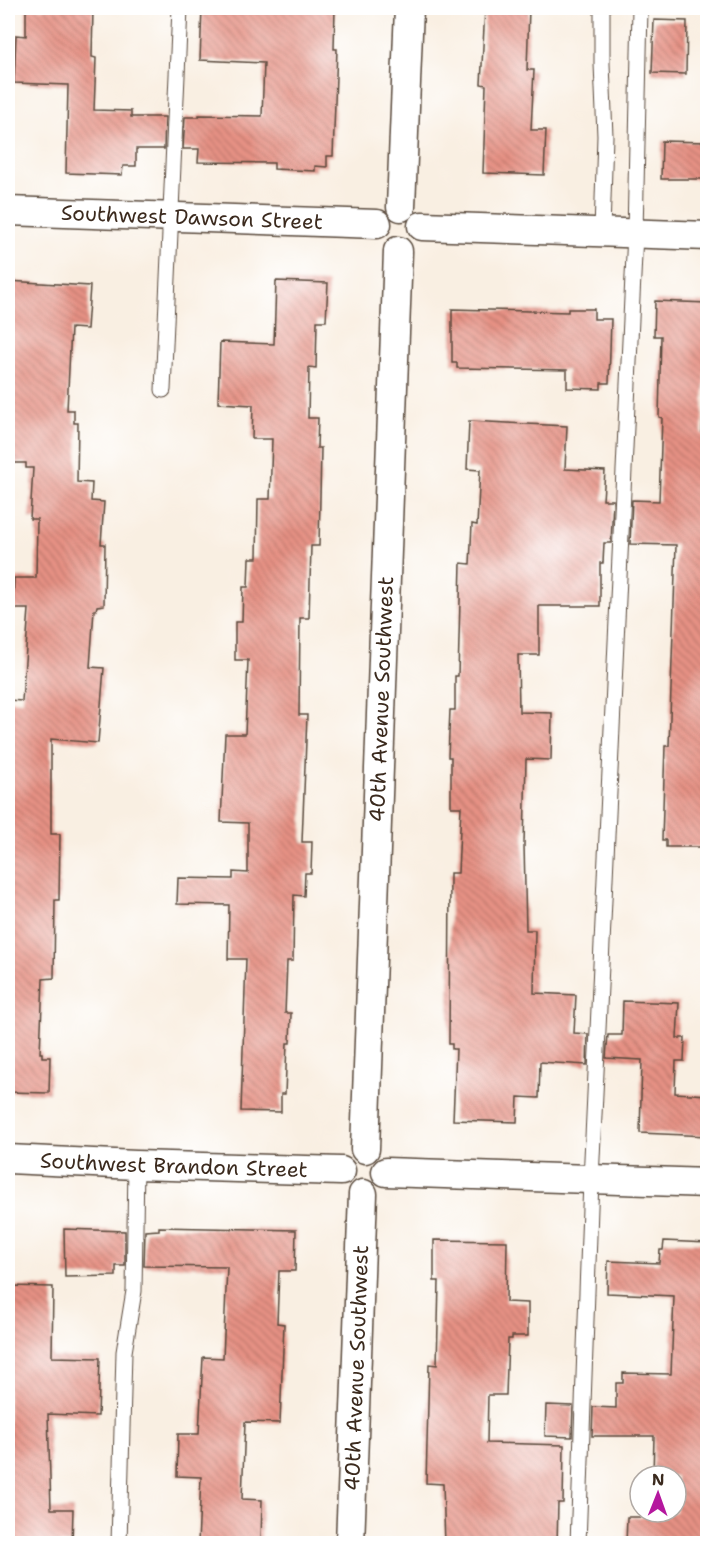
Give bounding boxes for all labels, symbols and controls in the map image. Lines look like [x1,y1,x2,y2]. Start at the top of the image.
street label: Southwest Dawson Street [60,199,323,236]
street label: 40th Avenue Southwest [363,576,400,823]
street label: Southwest Brandon Street [39,1147,308,1184]
street label: 40th Avenue Southwest [338,1245,375,1492]
north arrow [628,1464,688,1524]
text: N [652,1469,665,1490]

